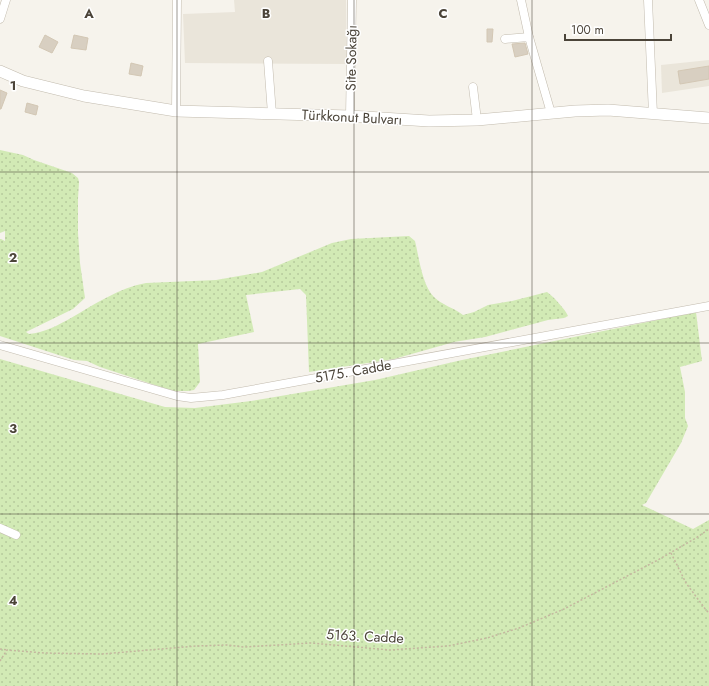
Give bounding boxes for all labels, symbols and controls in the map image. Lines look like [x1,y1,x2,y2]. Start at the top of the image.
text: A [83,4,94,23]
text: B [262,4,271,23]
text: C [438,4,448,23]
scale bar [565,16,671,42]
text: 100 m [571,21,604,39]
street label: Site Sokağı [340,25,362,91]
text: 1 [10,76,16,95]
street label: Türkkonut Bulvarı [301,104,403,130]
text: 2 [9,248,17,267]
street label: 5175. Cadde [313,354,393,388]
text: 3 [9,419,17,438]
text: 4 [8,591,18,610]
street label: 5163. Cadde [326,624,404,648]

